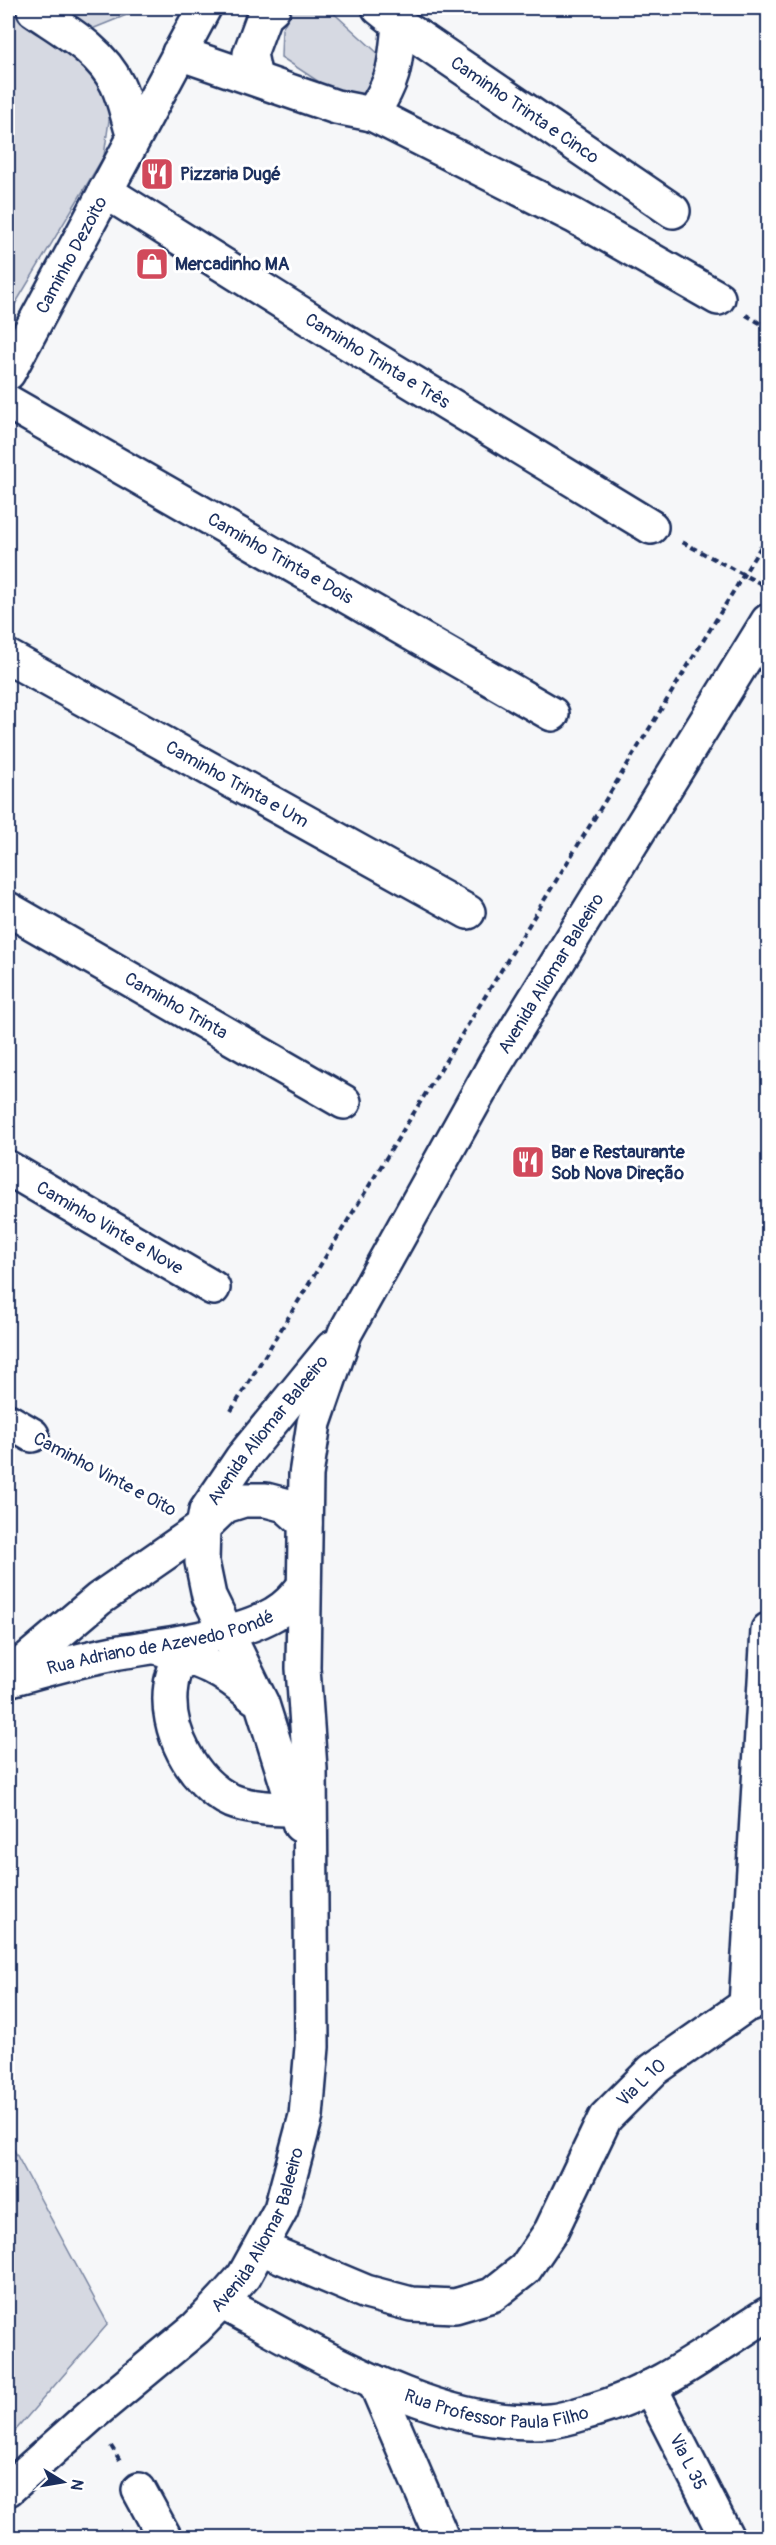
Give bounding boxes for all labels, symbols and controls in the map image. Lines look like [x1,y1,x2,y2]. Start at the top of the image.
street label: Caminho Trinta e Cinco [446,51,604,169]
restaurant icon: Pizzaria Dugé [139,156,175,192]
place label: Pizzaria Dugé [180,163,281,186]
street label: Caminho Dezoito [31,192,113,318]
shop icon: Mercadinho MA [134,246,170,282]
place label: Mercadinho MA [175,253,290,276]
street label: Caminho Trinta e Três [301,308,454,414]
street label: Caminho Trinta e Dois [203,508,357,609]
street label: Caminho Trinta e Um [161,736,312,833]
street label: Avenida Aliomar Baleeiro [493,889,610,1058]
street label: Caminho Trinta [120,967,232,1045]
place label: Bar e Restaurante Sob Nova Direção [551,1141,686,1185]
restaurant icon: Bar e Restaurante Sob Nova Direção [510,1144,546,1180]
street label: Caminho Vinte e Nove [32,1176,187,1280]
street label: Avenida Aliomar Baleeiro [202,1350,334,1510]
street label: Caminho Vinte e Oito [29,1427,181,1522]
street label: Rua Adriano de Azevedo Pondé [44,1605,278,1680]
street label: Via L 10 [612,2054,670,2112]
street label: Avenida Aliomar Baleeiro [206,2145,309,2317]
street label: Rua Professor Paula Filho [401,2384,592,2434]
street label: Via L 35 [664,2430,712,2494]
north arrow [33,2452,93,2512]
text: N [66,2477,88,2492]

